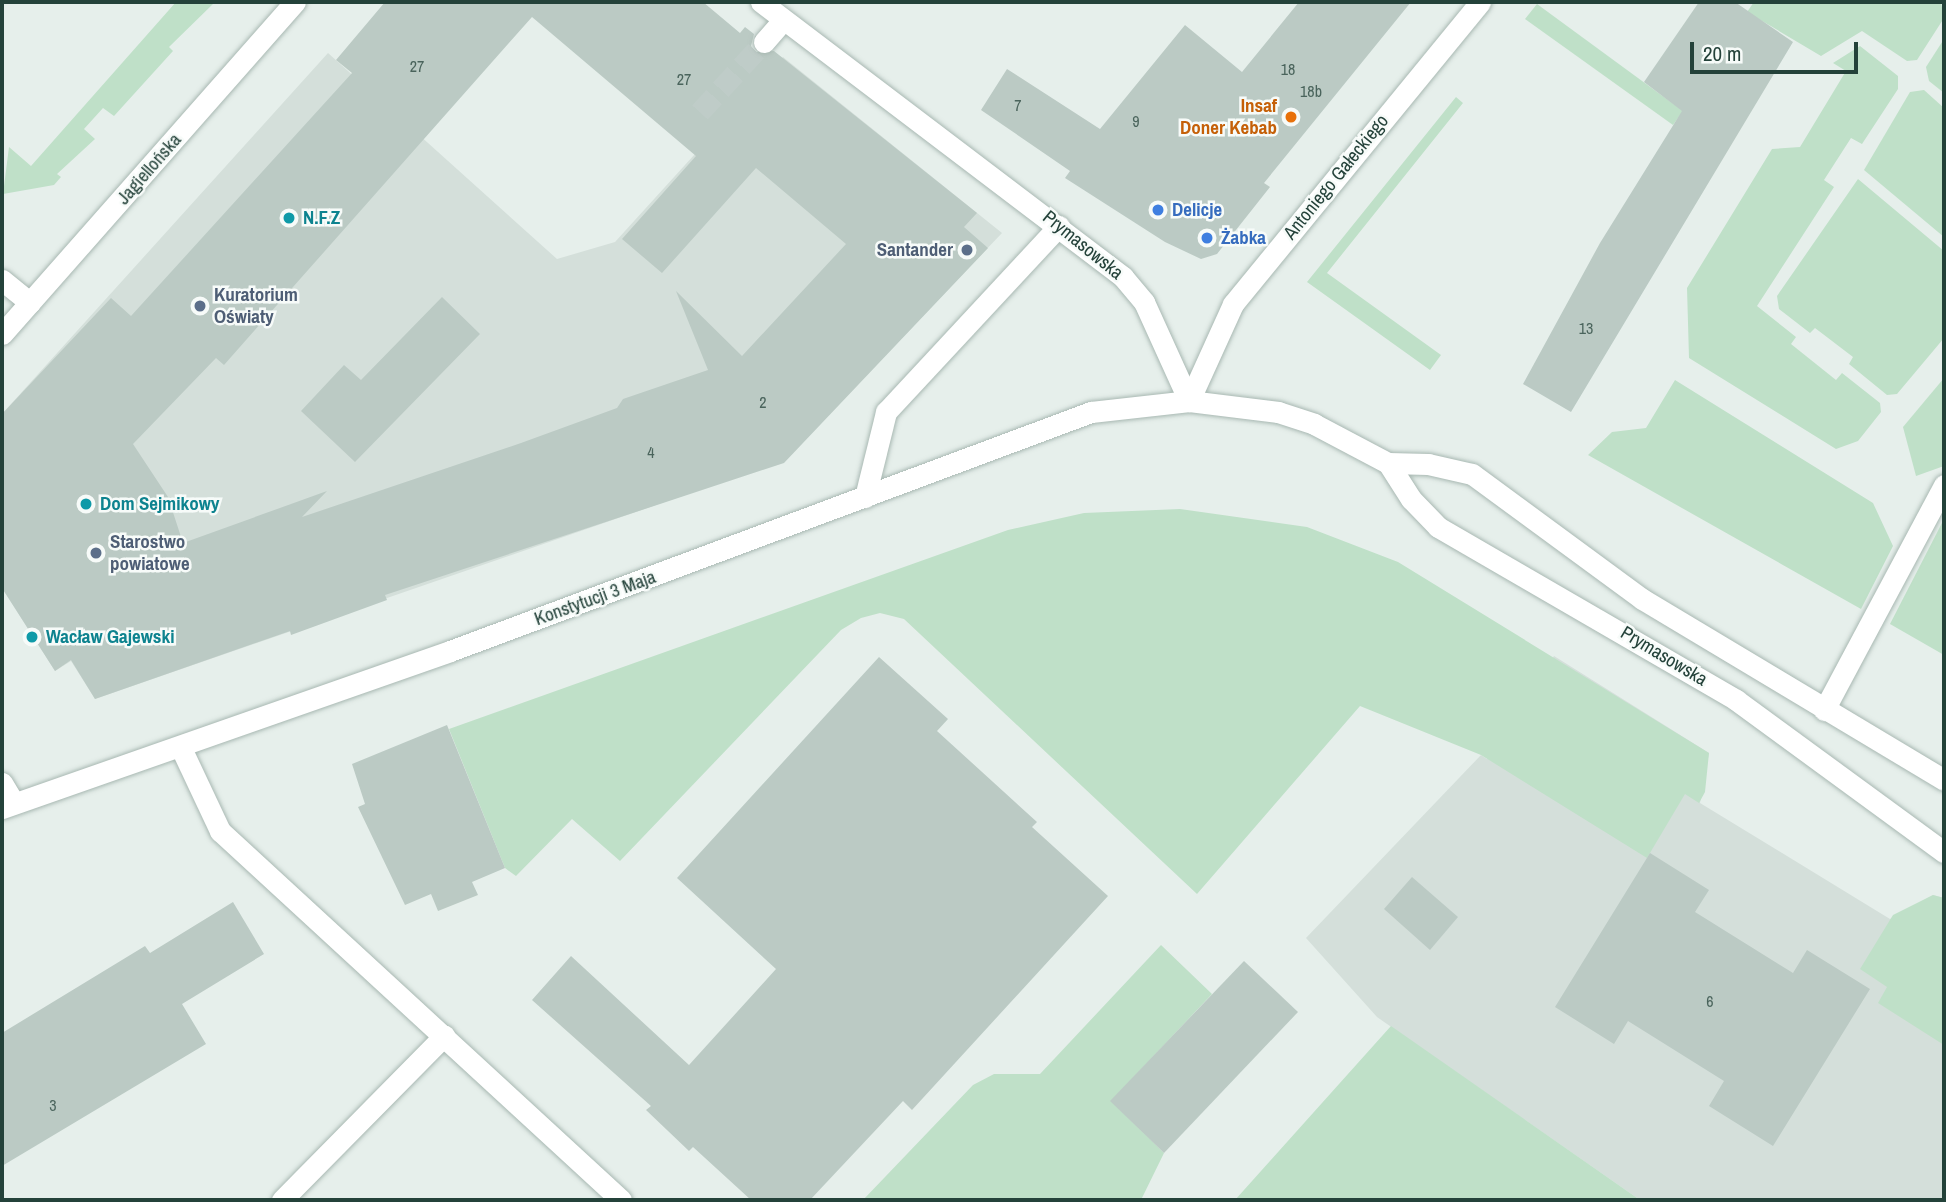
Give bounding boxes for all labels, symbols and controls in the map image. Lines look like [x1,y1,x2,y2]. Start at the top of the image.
scale bar [1694,28,1862,72]
text: 20 m [1703,39,1741,68]
house number: 27 [410,56,424,76]
house number: 18 [1281,59,1295,79]
house number: 27 [677,69,691,89]
house number: 18b [1300,81,1322,101]
house number: 7 [1014,95,1022,115]
place label: Insaf Doner Kebab [1180,95,1277,139]
marker: Insaf Doner Kebab [1283,109,1299,125]
street label: Antoniego Gałeckiego [1279,110,1393,244]
house number: 9 [1132,111,1140,131]
street label: Jagiellońska [112,129,186,209]
place label: Delicje [1172,199,1222,221]
marker: Delicje [1150,202,1166,218]
street label: Prymasowska [1038,206,1128,284]
place label: N.F.Z [303,207,340,229]
marker: N.F.Z [281,210,297,226]
place label: Żabka [1221,227,1266,249]
marker: Żabka [1199,230,1215,246]
place label: Santander [877,239,953,261]
marker: Santander [959,242,975,258]
place label: Kuratorium Oświaty [214,284,298,328]
marker: Kuratorium Oświaty [192,298,208,314]
house number: 13 [1579,318,1593,338]
house number: 2 [759,392,767,412]
house number: 4 [647,442,655,462]
place label: Dom Sejmikowy [100,493,219,515]
marker: Dom Sejmikowy [78,496,94,512]
place label: Starostwo powiatowe [110,531,190,575]
marker: Starostwo powiatowe [88,545,104,561]
street label: Konstytucji 3 Maja [531,566,659,630]
street label: Prymasowska [1617,621,1711,691]
place label: Wacław Gajewski [46,626,174,648]
marker: Wacław Gajewski [24,629,40,645]
house number: 6 [1706,991,1714,1011]
house number: 3 [49,1095,57,1115]

